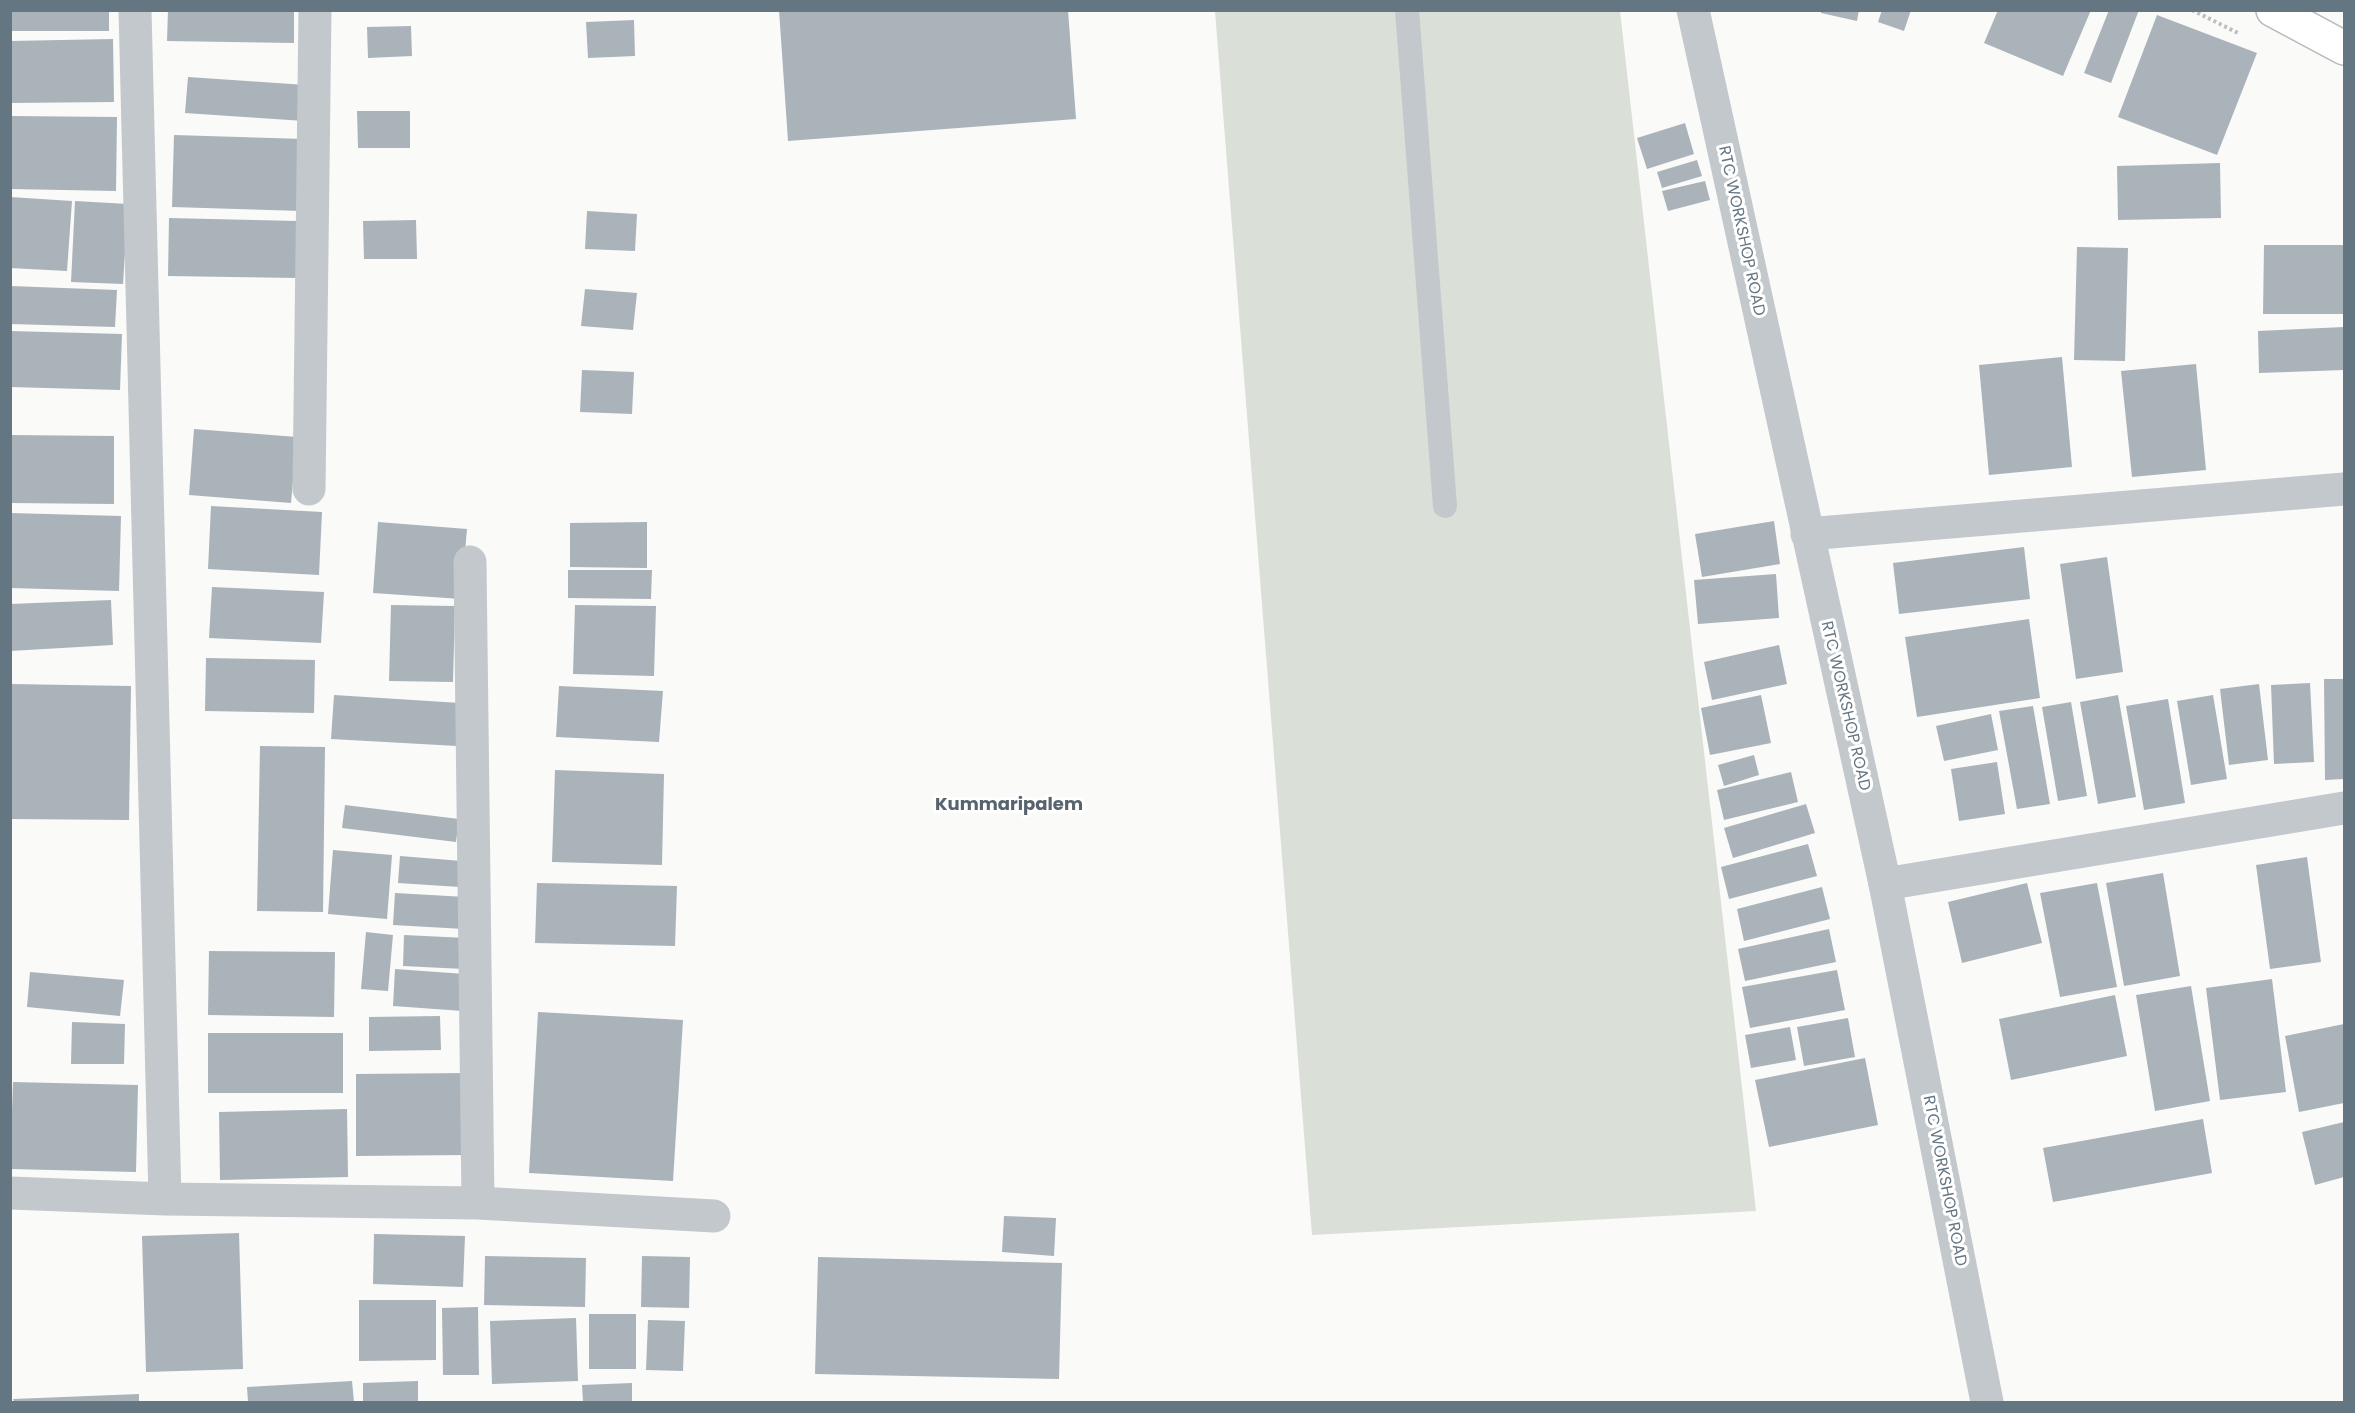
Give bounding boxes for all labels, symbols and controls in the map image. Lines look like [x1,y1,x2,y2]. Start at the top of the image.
street label: RTC WORKSHOP ROAD [1714,144,1768,318]
street label: RTC WORKSHOP ROAD [1816,619,1874,793]
district label: Kummaripalem [935,794,1083,816]
street label: RTC WORKSHOP ROAD [1918,1094,1970,1268]

